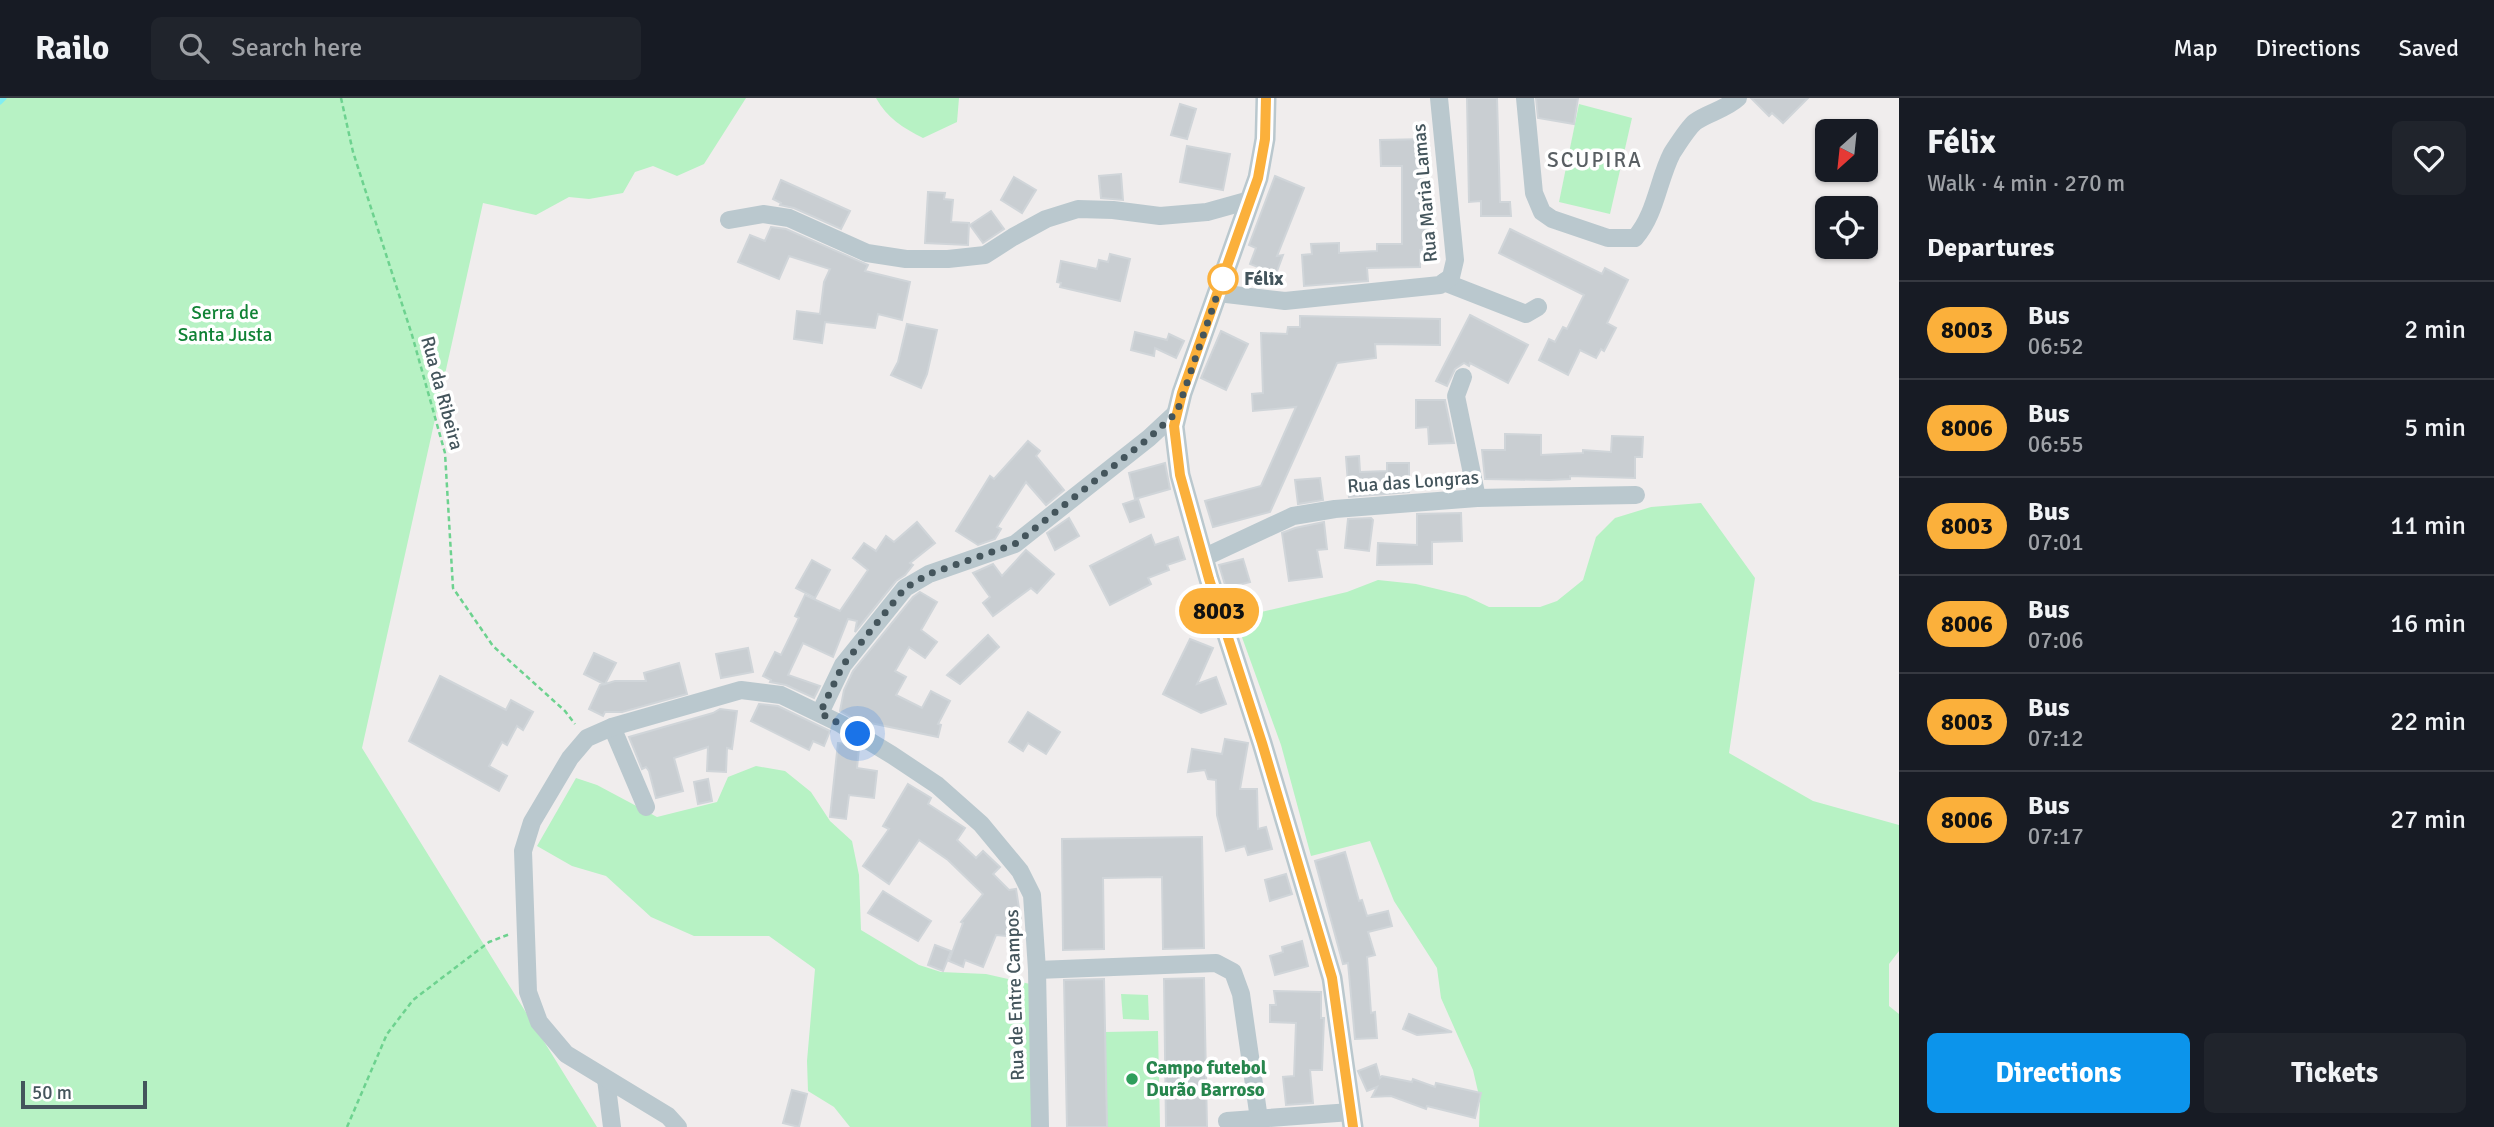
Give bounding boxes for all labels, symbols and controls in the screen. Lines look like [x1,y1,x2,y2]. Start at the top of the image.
search box [151,17,641,80]
text: Railo [35,28,109,69]
icon: search [175,29,213,67]
text: Search here [231,32,362,64]
text: Map [2173,33,2218,63]
text: Directions [2256,33,2361,63]
text: Saved [2399,33,2459,63]
north arrow [1815,119,1878,182]
map controls [1815,119,1878,259]
button: heart [2392,121,2466,195]
text: Félix [1927,122,1996,163]
street label: Rua Maria Lamas [1407,123,1443,263]
district label: SCUPIRA [1547,147,1643,173]
text: Walk · 4 min · 270 m [1927,169,2125,198]
button: locate [1815,196,1878,259]
text: Departures [1927,232,2054,264]
marker: Félix [1208,264,1238,294]
place label: Félix [1244,267,1284,291]
text: Bus [2028,300,2070,332]
park label: Serra de Santa Justa [178,301,272,347]
text: 2 min [2404,314,2466,346]
text: 8003 [1941,315,1993,345]
text: 06:52 [2028,332,2084,361]
street label: Rua da Ribeira [415,333,469,453]
text: Bus [2028,398,2070,430]
text: 5 min [2404,412,2466,444]
text: 8006 [1941,413,1993,443]
text: 06:55 [2028,430,2084,459]
street label: Rua das Longras [1346,465,1480,499]
text: Bus [2028,496,2070,528]
text: 11 min [2390,510,2466,542]
text: 8003 [1941,511,1993,541]
text: 07:01 [2028,528,2084,557]
line badge: 8003 [1170,588,1268,634]
text: Bus [2028,594,2070,626]
text: 8003 [1193,596,1245,626]
text: 16 min [2390,608,2466,640]
text: 8006 [1941,609,1993,639]
text: 07:06 [2028,626,2084,655]
text: Bus [2028,692,2070,724]
text: 22 min [2390,706,2466,738]
text: 8003 [1941,707,1993,737]
your location [840,716,875,751]
text: 07:12 [2028,724,2084,753]
text: Bus [2028,790,2070,822]
text: 27 min [2390,804,2466,836]
text: 8006 [1941,805,1993,835]
text: 07:17 [2028,822,2084,851]
street label: Rua de Entre Campos [1000,909,1030,1081]
button: Directions [1927,1033,2190,1113]
button: Tickets [2204,1033,2466,1113]
place label: Campo futebol Durão Barroso [1146,1056,1267,1102]
marker: Campo futebol Durão Barroso [1124,1071,1140,1087]
scale bar [21,1078,147,1110]
text: 50 m [32,1081,72,1105]

